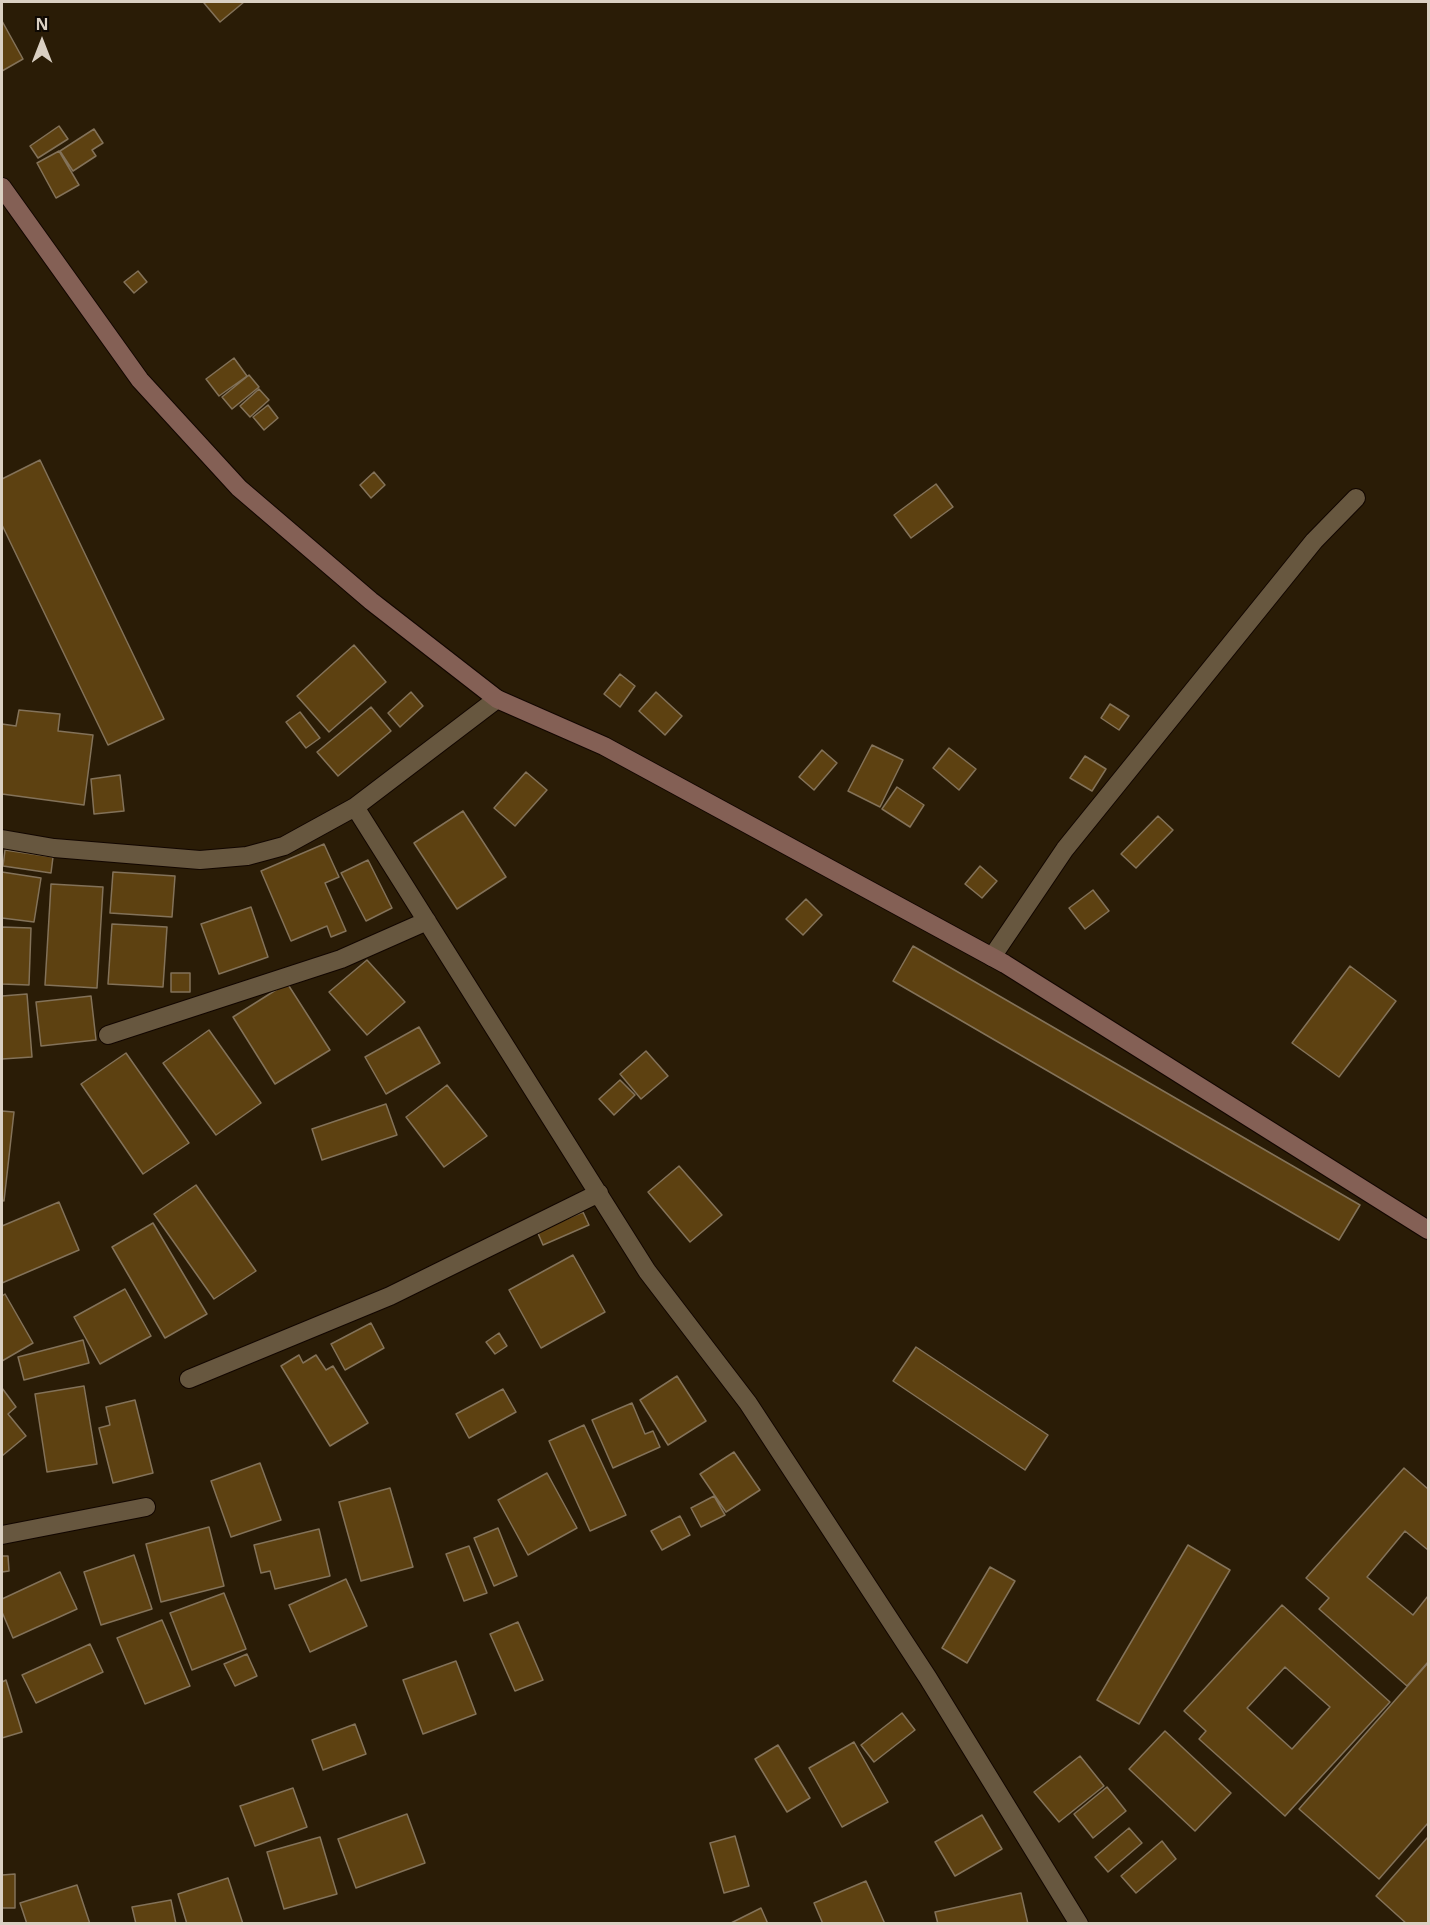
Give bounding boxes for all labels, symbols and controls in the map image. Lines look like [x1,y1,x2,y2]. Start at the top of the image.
north arrow [12,12,72,72]
text: N [35,13,49,35]

